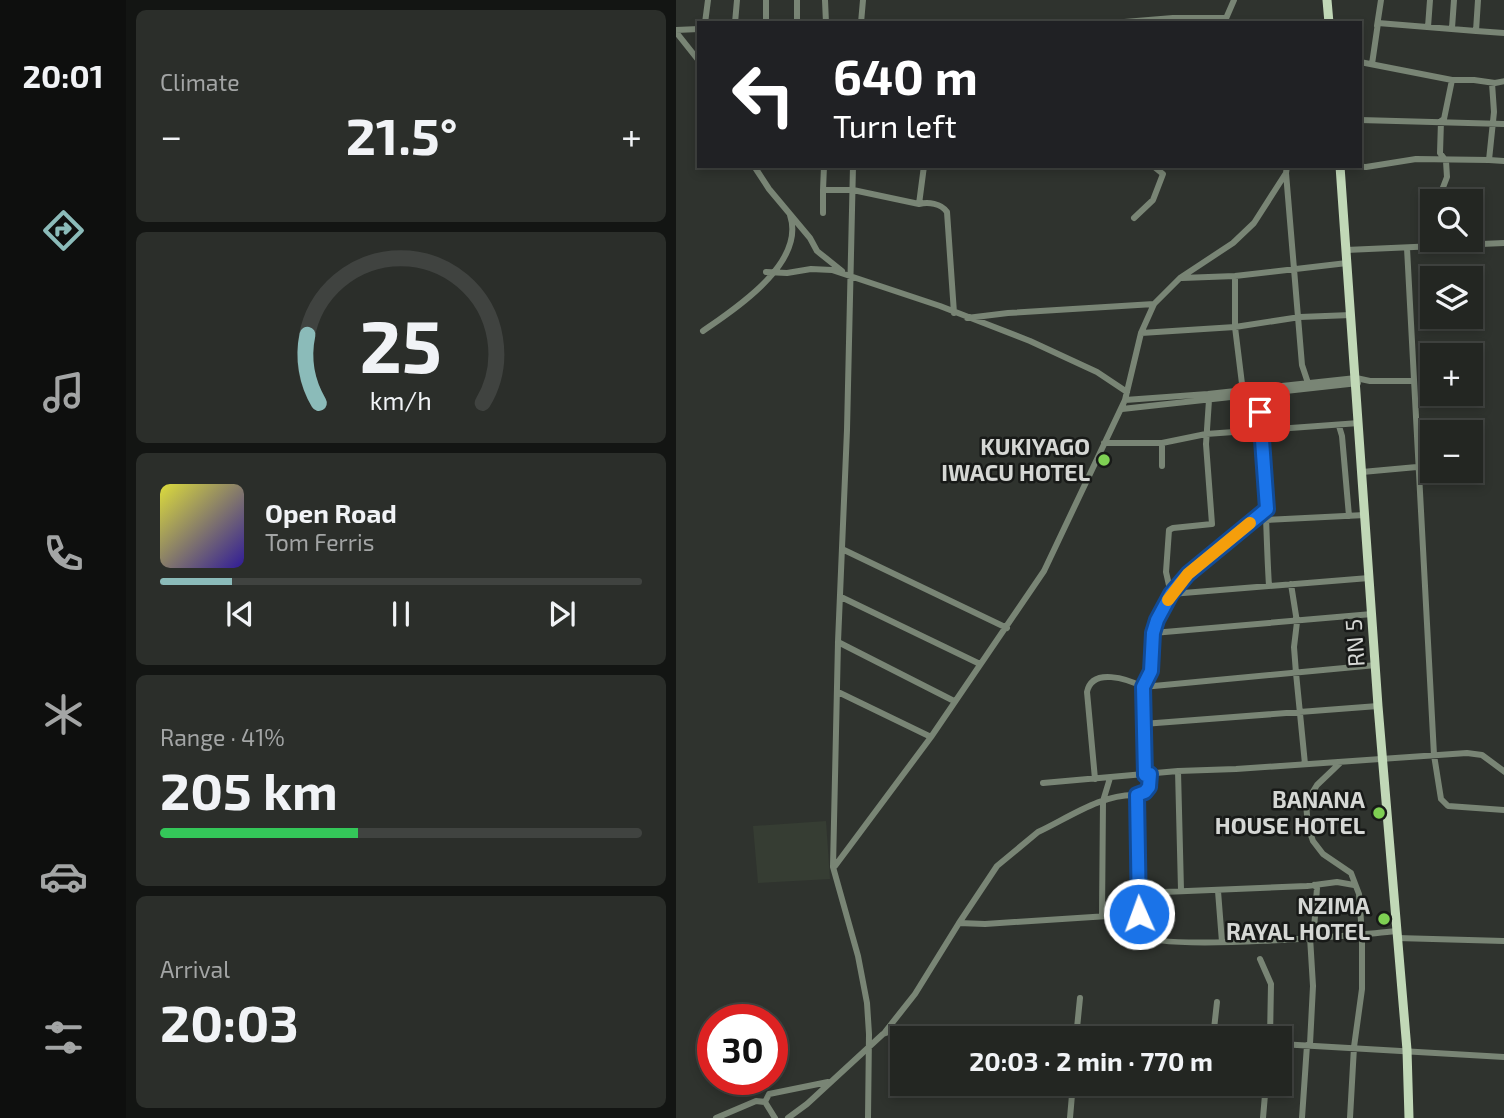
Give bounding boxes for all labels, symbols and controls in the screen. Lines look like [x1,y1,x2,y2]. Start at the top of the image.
text: 640 m [833,46,978,105]
icon: left [718,49,809,140]
text: 20:01 [22,56,104,94]
text: Climate [160,68,240,96]
text: 21.5° [346,103,458,165]
text: Turn left [833,106,957,144]
text: − [160,112,182,158]
text: + [621,112,642,158]
map controls [1420,189,1483,483]
button: search [1420,189,1483,252]
icon: directions [39,206,88,255]
button: layers [1420,266,1483,329]
text: 25 [360,301,442,389]
button: + [1420,343,1483,406]
icon: music [39,368,88,417]
pin [1230,382,1290,442]
text: km/h [370,385,432,415]
icon: arrive [1241,393,1279,431]
button: − [1420,420,1483,483]
place label: KUKIYAGO IWACU HOTEL [941,432,1090,486]
marker: KUKIYAGO IWACU HOTEL [1096,452,1112,468]
text: Open Road [265,497,397,528]
text: Tom Ferris [265,528,374,556]
icon: phone [39,529,88,578]
icon: previous [221,595,259,633]
icon: pause [382,595,420,633]
icon: next [543,595,581,633]
street label: RN 5 [1338,618,1370,668]
icon: climate [39,690,88,739]
text: Range · 41% [160,723,285,751]
text: 205 km [160,758,338,820]
place label: BANANA HOUSE HOTEL [1215,785,1365,839]
marker: BANANA HOUSE HOTEL [1371,805,1387,821]
icon: car [39,852,88,901]
position arrow [1102,877,1176,951]
place label: NZIMA RAYAL HOTEL [1226,891,1370,945]
marker: NZIMA RAYAL HOTEL [1376,911,1392,927]
text: Arrival [160,955,230,983]
text: 20:03 [160,990,299,1052]
speed limit sign: 30 [697,1004,788,1095]
icon: filters [39,1013,88,1062]
text: 20:03 · 2 min · 770 m [969,1045,1213,1076]

